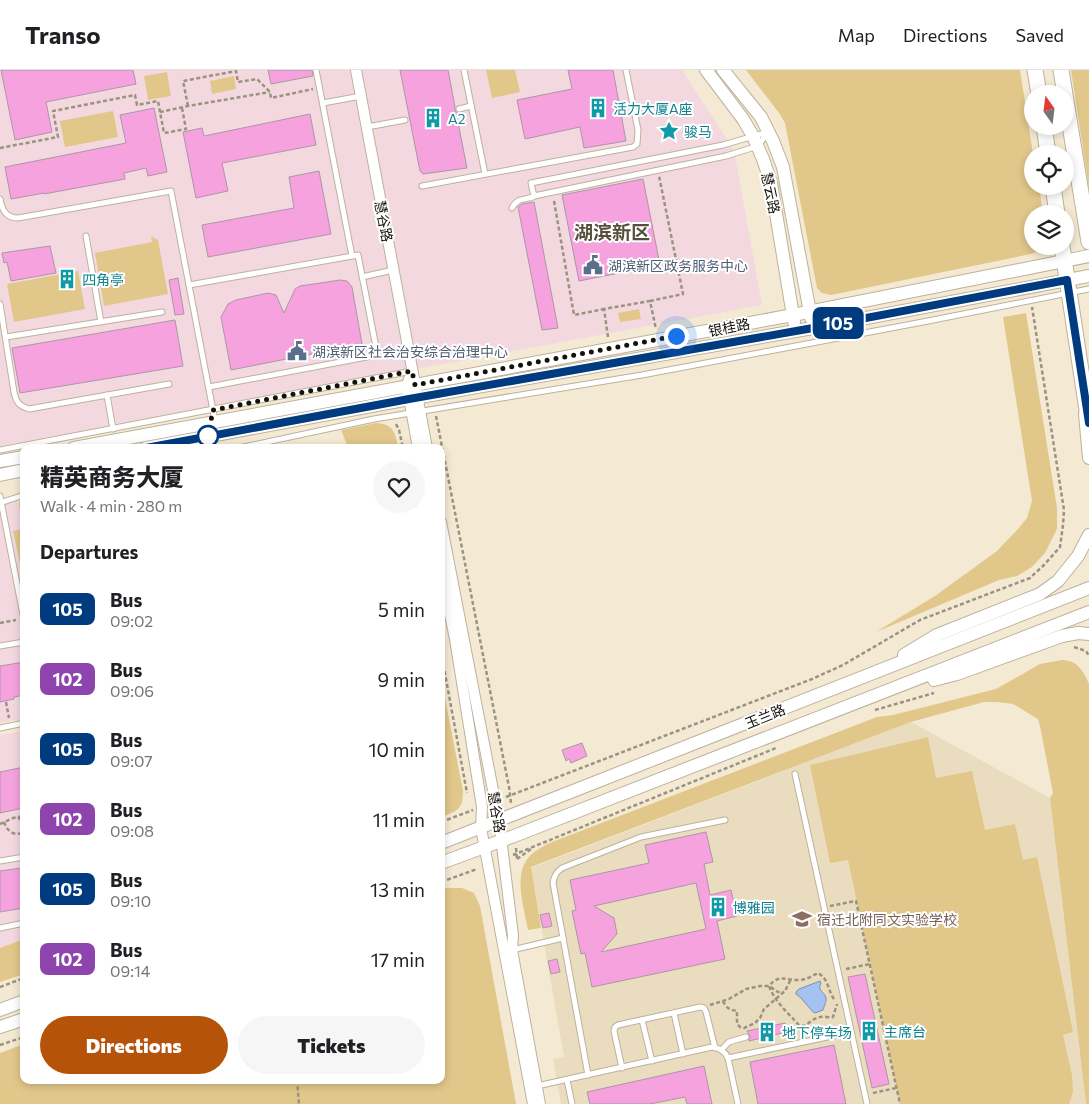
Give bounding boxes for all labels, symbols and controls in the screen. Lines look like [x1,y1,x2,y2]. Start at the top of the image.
text: Transo [25,20,101,49]
text: Map [838,24,875,46]
text: Directions [903,24,987,46]
text: Saved [1015,24,1064,46]
north arrow [1024,85,1074,135]
map controls [1024,85,1074,255]
building icon: 活力大厦A座 [587,97,609,119]
place label: 活力大厦A座 [613,100,693,117]
building icon: A2 [422,107,444,129]
place label: A2 [448,110,466,127]
place icon: 骏马 [658,120,680,142]
place label: 骏马 [684,123,712,140]
button: locate [1024,145,1074,195]
street label: 慧云路 [758,171,784,215]
street label: 慧谷路 [372,199,396,243]
button: layers [1024,205,1074,255]
district label: 湖滨新区 [574,220,650,243]
public building icon: 湖滨新区政务服务中心 [582,254,604,276]
place label: 湖滨新区政务服务中心 [608,257,748,274]
building icon: 四角亭 [56,268,78,290]
place label: 四角亭 [82,271,124,288]
line badge: 105 [809,307,867,339]
text: 105 [823,312,853,334]
street label: 银桂路 [707,315,751,339]
your location [664,324,689,349]
public building icon: 湖滨新区社会治安综合治理中心 [286,340,308,362]
place label: 湖滨新区社会治安综合治理中心 [312,343,508,360]
unlabelled marker [197,425,219,447]
button: heart [373,461,425,513]
text: 精英商务大厦 [40,462,184,491]
text: Walk · 4 min · 280 m [40,496,182,515]
text: Departures [40,540,138,563]
text: Bus [110,588,142,611]
text: 105 [52,598,83,620]
text: 5 min [378,598,425,621]
text: 09:02 [110,611,153,630]
text: Bus [110,658,142,681]
text: 102 [52,668,83,690]
text: 9 min [377,668,425,691]
text: 09:06 [110,681,154,700]
street label: 玉兰路 [742,700,788,732]
text: Bus [110,728,142,751]
text: 105 [52,738,83,760]
text: 10 min [368,738,425,761]
text: 09:07 [110,751,153,770]
street label: 慧谷路 [485,790,509,834]
text: Bus [110,798,142,821]
text: 102 [52,808,83,830]
text: 11 min [373,808,425,831]
text: 09:08 [110,821,154,840]
text: Bus [110,868,142,891]
text: 105 [52,878,83,900]
text: 13 min [370,878,425,901]
text: 09:10 [110,891,151,910]
building icon: 博雅园 [707,896,729,918]
place label: 博雅园 [733,899,775,916]
school or university icon: 宿迁北附同文实验学校 [791,908,813,930]
place label: 宿迁北附同文实验学校 [817,911,957,928]
text: Bus [110,938,142,961]
text: 102 [52,948,83,970]
text: 17 min [371,948,425,971]
text: 09:14 [110,961,150,980]
button: Directions [40,1016,228,1074]
button: Tickets [238,1016,425,1074]
building icon: 主席台 [858,1020,880,1042]
building icon: 地下停车场 [756,1021,778,1043]
place label: 主席台 [884,1023,926,1040]
place label: 地下停车场 [782,1024,852,1041]

